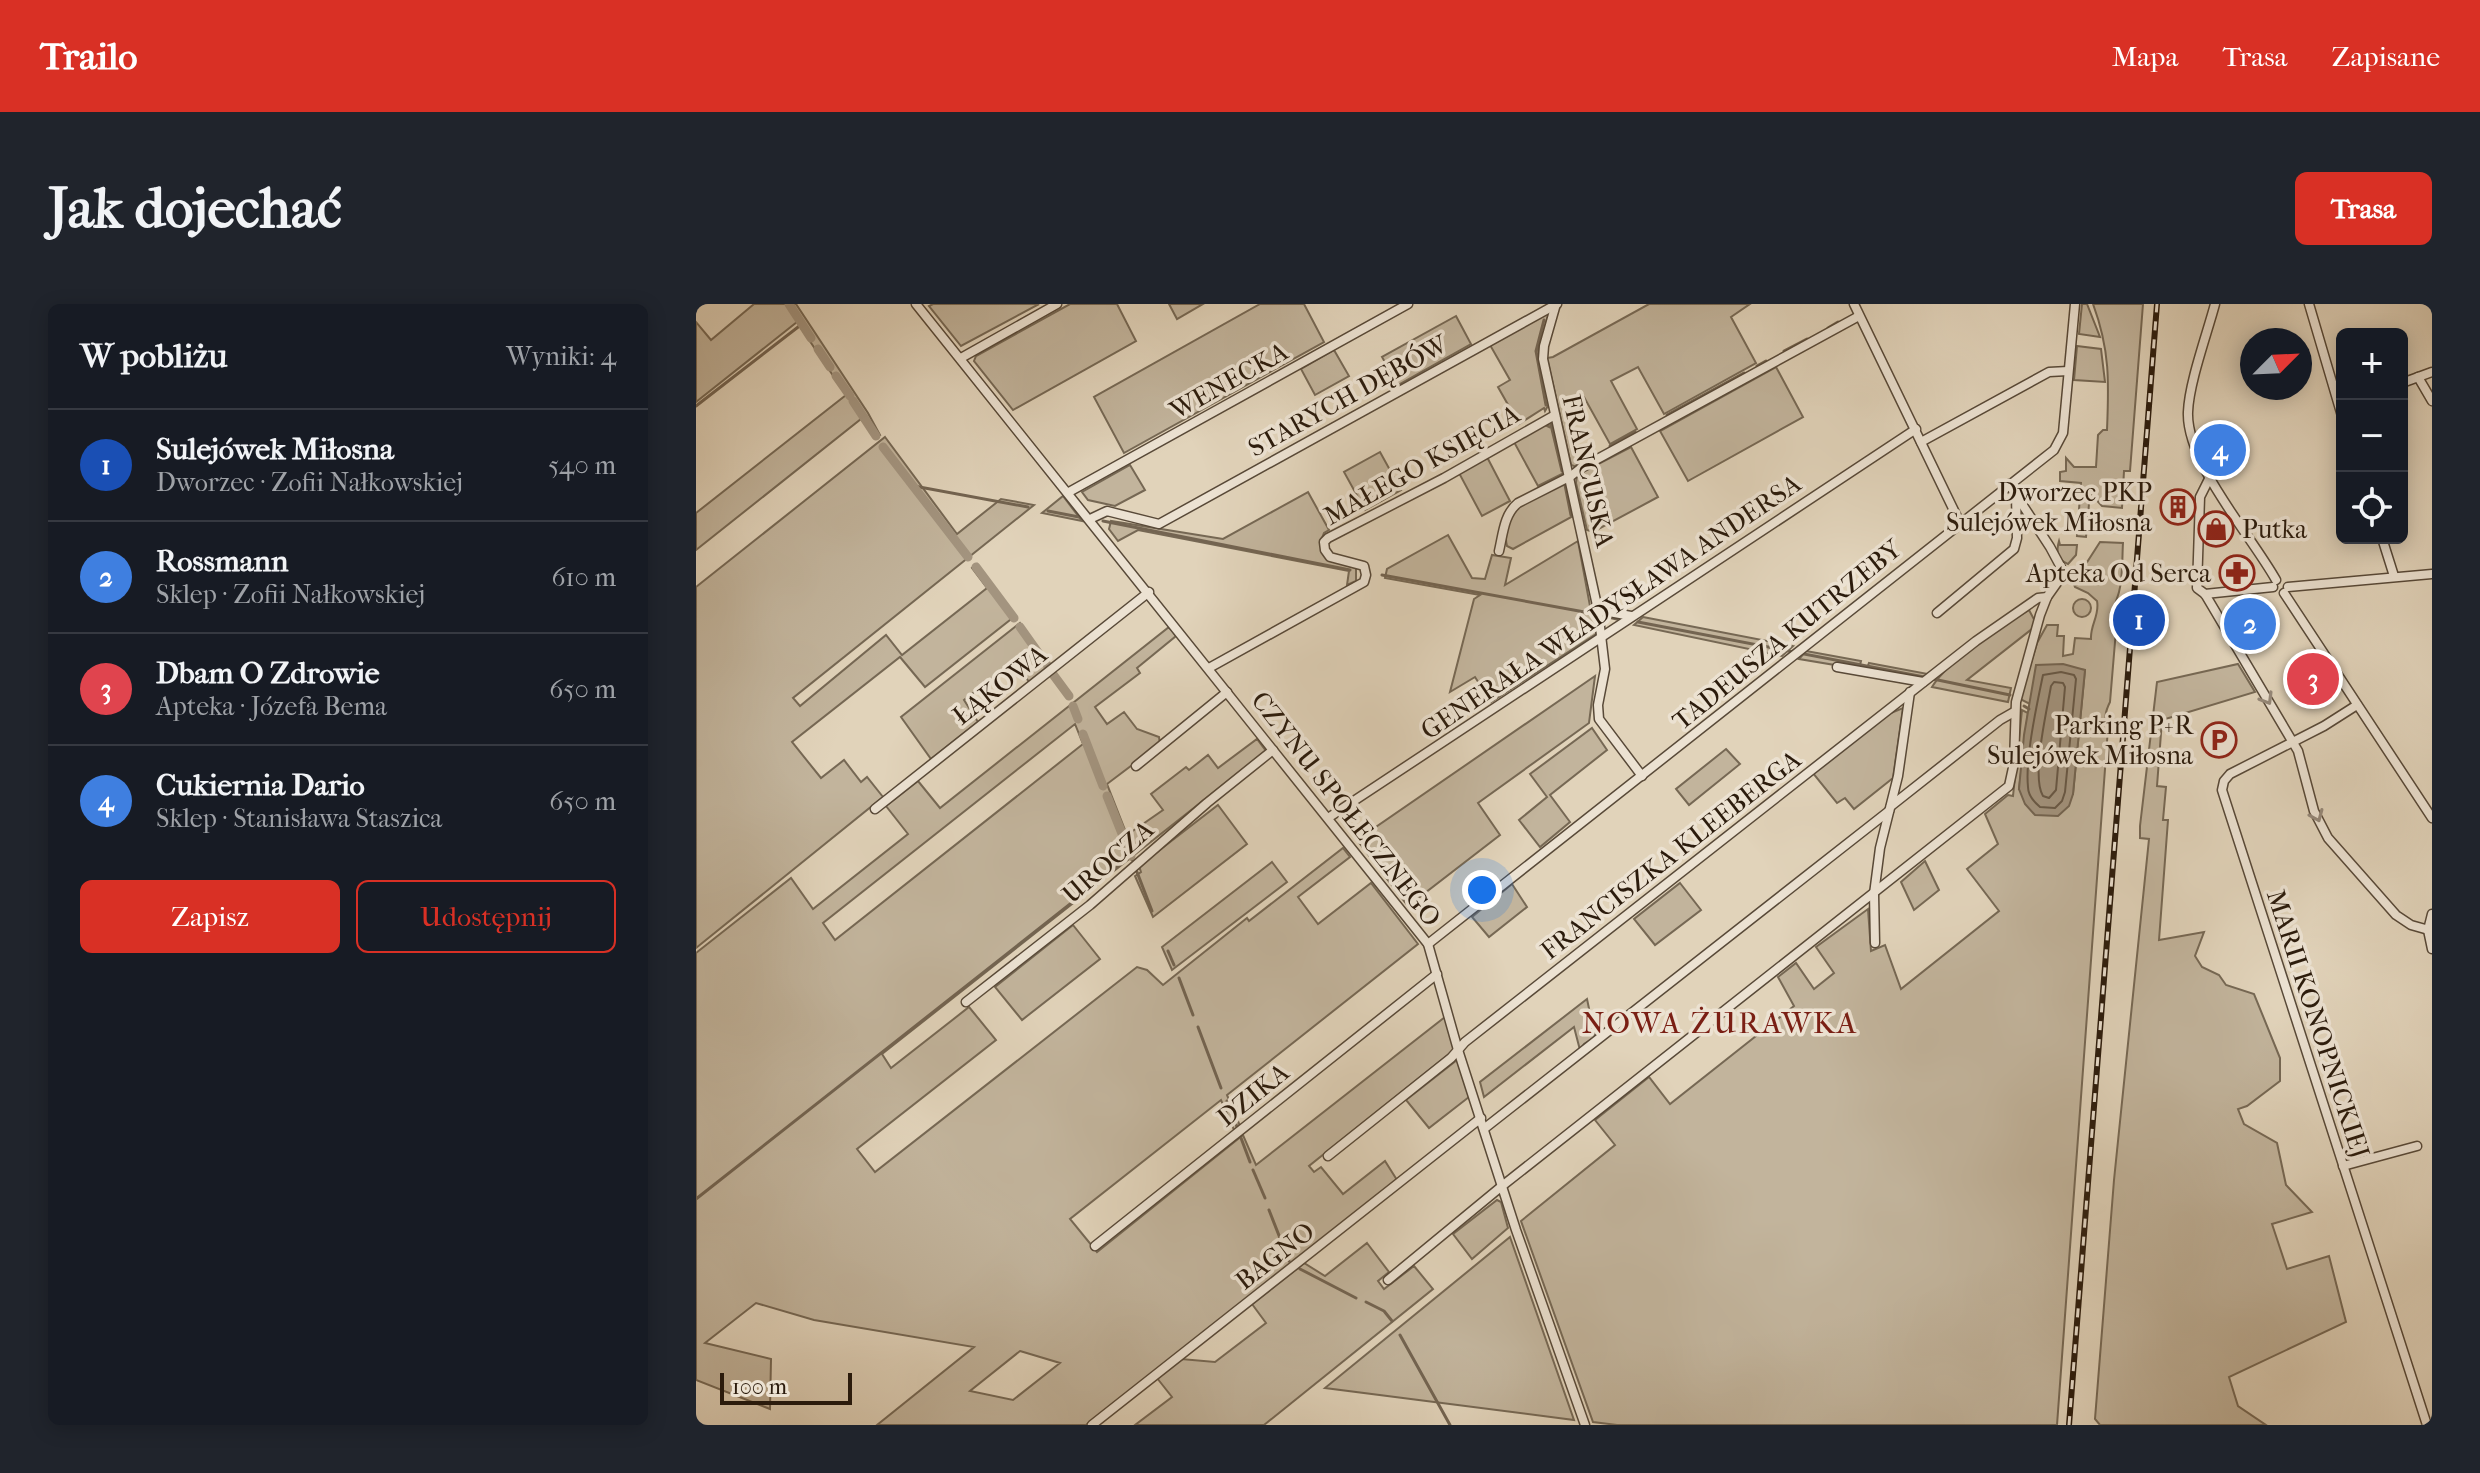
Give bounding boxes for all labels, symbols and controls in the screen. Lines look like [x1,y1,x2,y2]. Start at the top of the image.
text: Trailo [40,34,137,79]
text: Mapa [2112,40,2178,73]
text: Trasa [2222,40,2288,73]
text: Zapisane [2332,40,2440,73]
button: Trasa [2295,172,2432,245]
text: Jak dojechać [48,176,342,241]
street label: STARYCH DĘBÓW [1242,327,1455,464]
north arrow [2240,328,2312,400]
map controls [2336,328,2408,544]
button: + [2336,328,2408,400]
street label: WENECKA [1164,335,1294,427]
text: W pobliżu [80,336,227,376]
text: Wyniki: 4 [506,341,616,372]
street label: FRANCUSKA [1555,392,1621,552]
street label: MAŁEGO KSIĘCIA [1319,398,1527,533]
button: − [2336,400,2408,472]
pin: 4 [2194,420,2246,480]
text: Sulejówek Miłosna [156,432,394,467]
text: 1 [101,450,111,481]
text: 540 m [548,450,616,481]
text: Dworzec · Zofii Nałkowskiej [156,467,463,498]
street label: GENERAŁA WŁADYSŁAWA ANDERSA [1415,467,1808,746]
button: locate [2336,472,2408,544]
place label: Dworzec PKP Sulejówek Miłosna [1946,477,2153,538]
building icon: Dworzec PKP Sulejówek Miłosna [2159,488,2197,526]
shop icon: Putka [2197,510,2235,548]
place label: Putka [2242,514,2308,545]
street label: TADEUSZA KUTRZEBY [1666,532,1909,737]
text: Rossmann [156,544,288,579]
pharmacy icon: Apteka Od Serca [2218,554,2256,592]
place label: Apteka Od Serca [2025,558,2212,589]
text: 2 [99,562,113,593]
text: 610 m [551,562,616,593]
text: Sklep · Zofii Nałkowskiej [156,579,425,610]
pin: 1 [2113,590,2165,650]
pin: 2 [2224,594,2276,654]
street label: ŁĄKOWA [947,638,1055,732]
pin: 3 [2287,649,2339,709]
text: Dbam O Zdrowie [156,656,380,691]
text: 3 [101,674,111,705]
text: 650 m [549,674,616,705]
street label: CZYNU SPOŁECZNEGO [1245,686,1447,932]
one-way arrow [2257,690,2273,705]
text: Apteka · Józefa Bema [156,691,387,722]
place label: Parking P+R Sulejówek Miłosna [1987,710,2194,771]
parking icon: Parking P+R Sulejówek Miłosna [2200,721,2238,759]
street label: FRANCISZKA KLEEBERGA [1535,743,1808,966]
text: Cukiernia Dario [156,768,365,803]
text: 4 [98,786,114,817]
text: 650 m [549,786,616,817]
text: Sklep · Stanisława Staszica [156,803,442,834]
one-way arrow [2307,808,2323,822]
street label: UROCZA [1056,813,1161,910]
your location [1462,870,1502,910]
button: Zapisz [80,880,340,953]
button: Udostępnij [356,880,616,953]
street label: MARII KONOPNICKIEJ [2260,886,2376,1162]
district label: NOWA ŻURAWKA [1582,1006,1858,1041]
street label: DZIKA [1211,1056,1296,1133]
street label: BAGNO [1229,1216,1321,1296]
scale bar [720,1369,852,1405]
text: 100 m [732,1374,787,1400]

